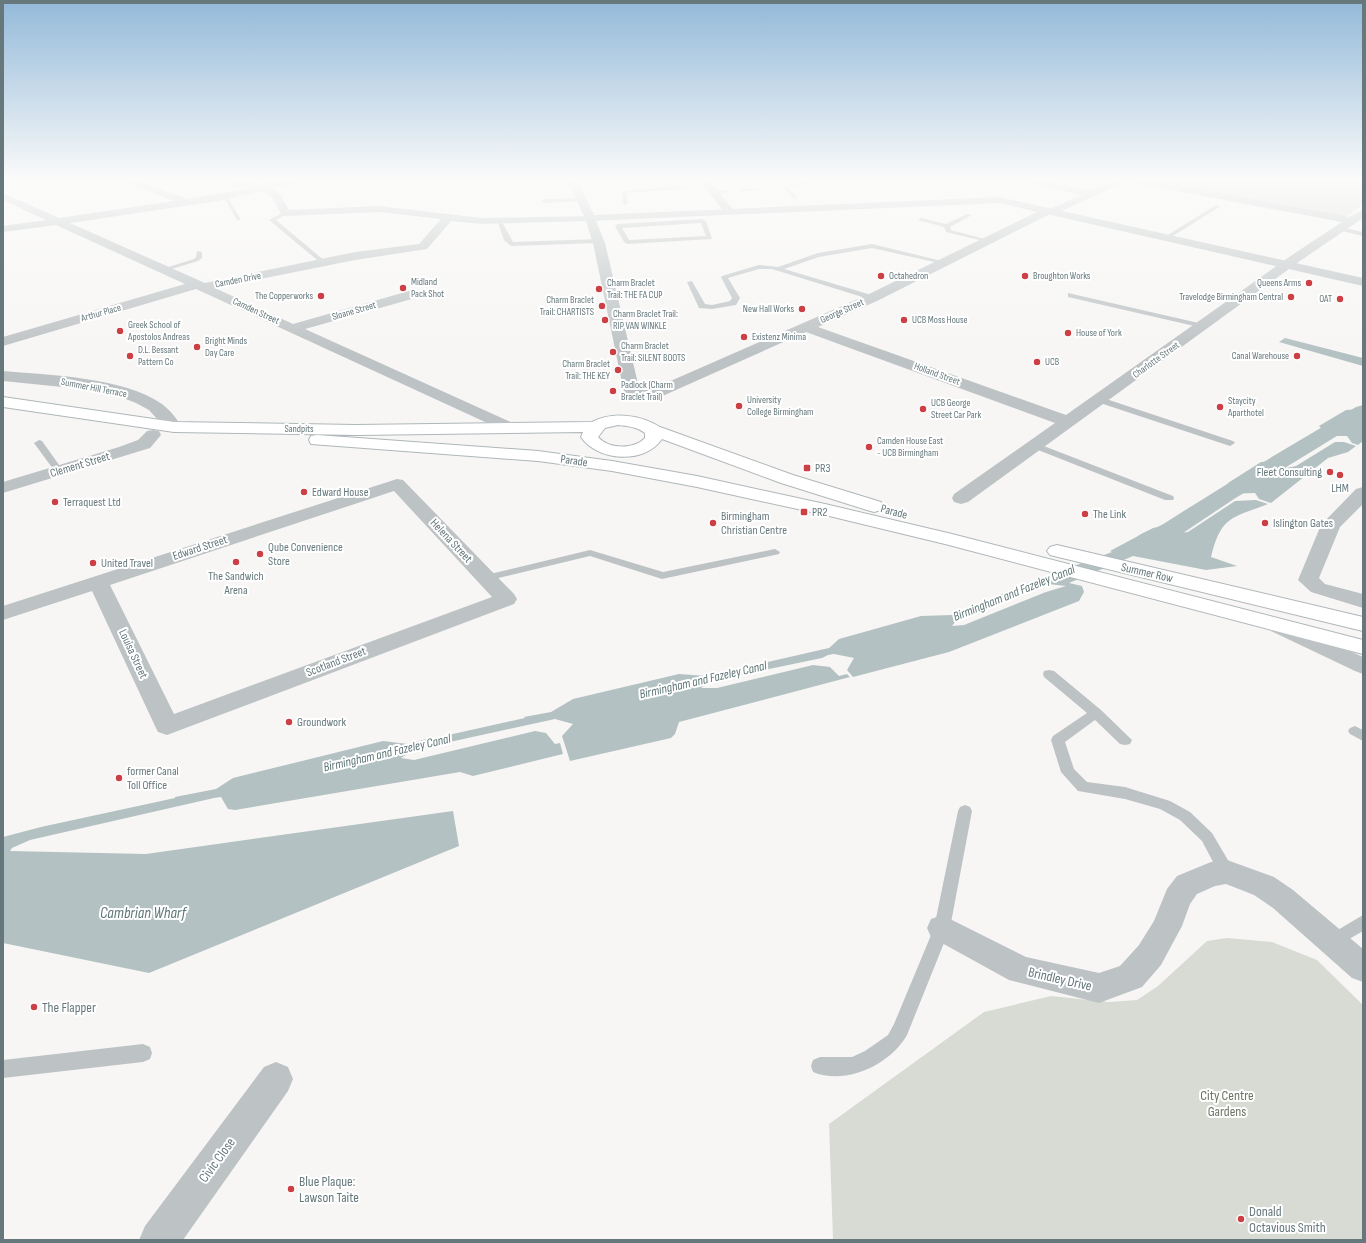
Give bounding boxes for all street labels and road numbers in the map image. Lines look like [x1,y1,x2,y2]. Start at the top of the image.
street label: Camden Drive [214,270,262,290]
street label: Camden Street [231,295,281,327]
street label: George Street [818,296,866,326]
street label: Sloane Street [331,299,377,323]
street label: Arthur Place [79,302,123,325]
street label: Charlotte Street [1130,339,1182,381]
street label: Holland Street [912,360,962,388]
street label: Summer Hill Terrace [60,376,128,400]
street label: Sandpits [284,423,314,435]
street label: Clement Street [48,449,112,481]
street label: Parade [559,452,589,470]
street label: Parade [879,501,909,523]
street label: Helena Street [427,516,475,566]
street label: Edward Street [171,532,230,564]
street label: Summer Row [1120,560,1175,586]
street label: Louisa Street [115,627,151,681]
street label: Scotland Street [304,644,368,680]
street label: Brindley Drive [1026,963,1094,995]
street label: Civic Close [195,1134,239,1186]

